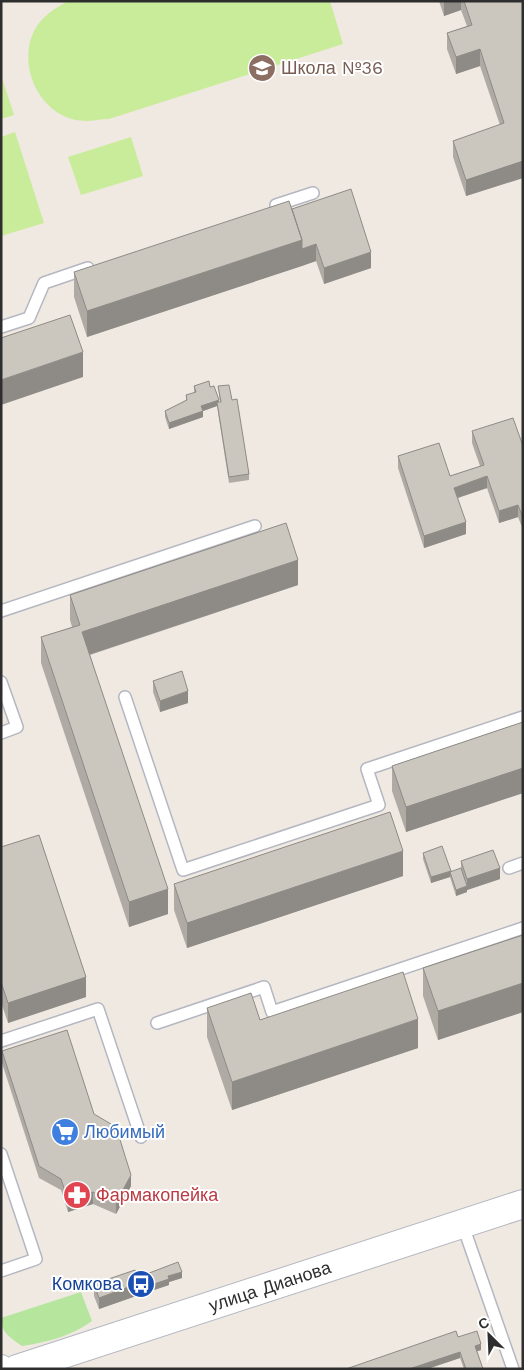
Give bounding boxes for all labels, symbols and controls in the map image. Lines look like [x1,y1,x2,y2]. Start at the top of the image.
school or university icon: Школа №36 [247,53,277,83]
place label: Школа №36 [281,57,383,78]
supermarket icon: Любимый [50,1117,80,1147]
place label: Любимый [84,1121,165,1142]
pharmacy icon: Фармакопейка [62,1180,92,1210]
place label: Фармакопейка [96,1184,219,1205]
street label: улица Дианова [206,1256,334,1316]
bus stop icon: Комкова [126,1269,156,1299]
place label: Комкова [52,1273,123,1294]
north arrow [464,1310,514,1360]
text: С [476,1314,492,1332]

